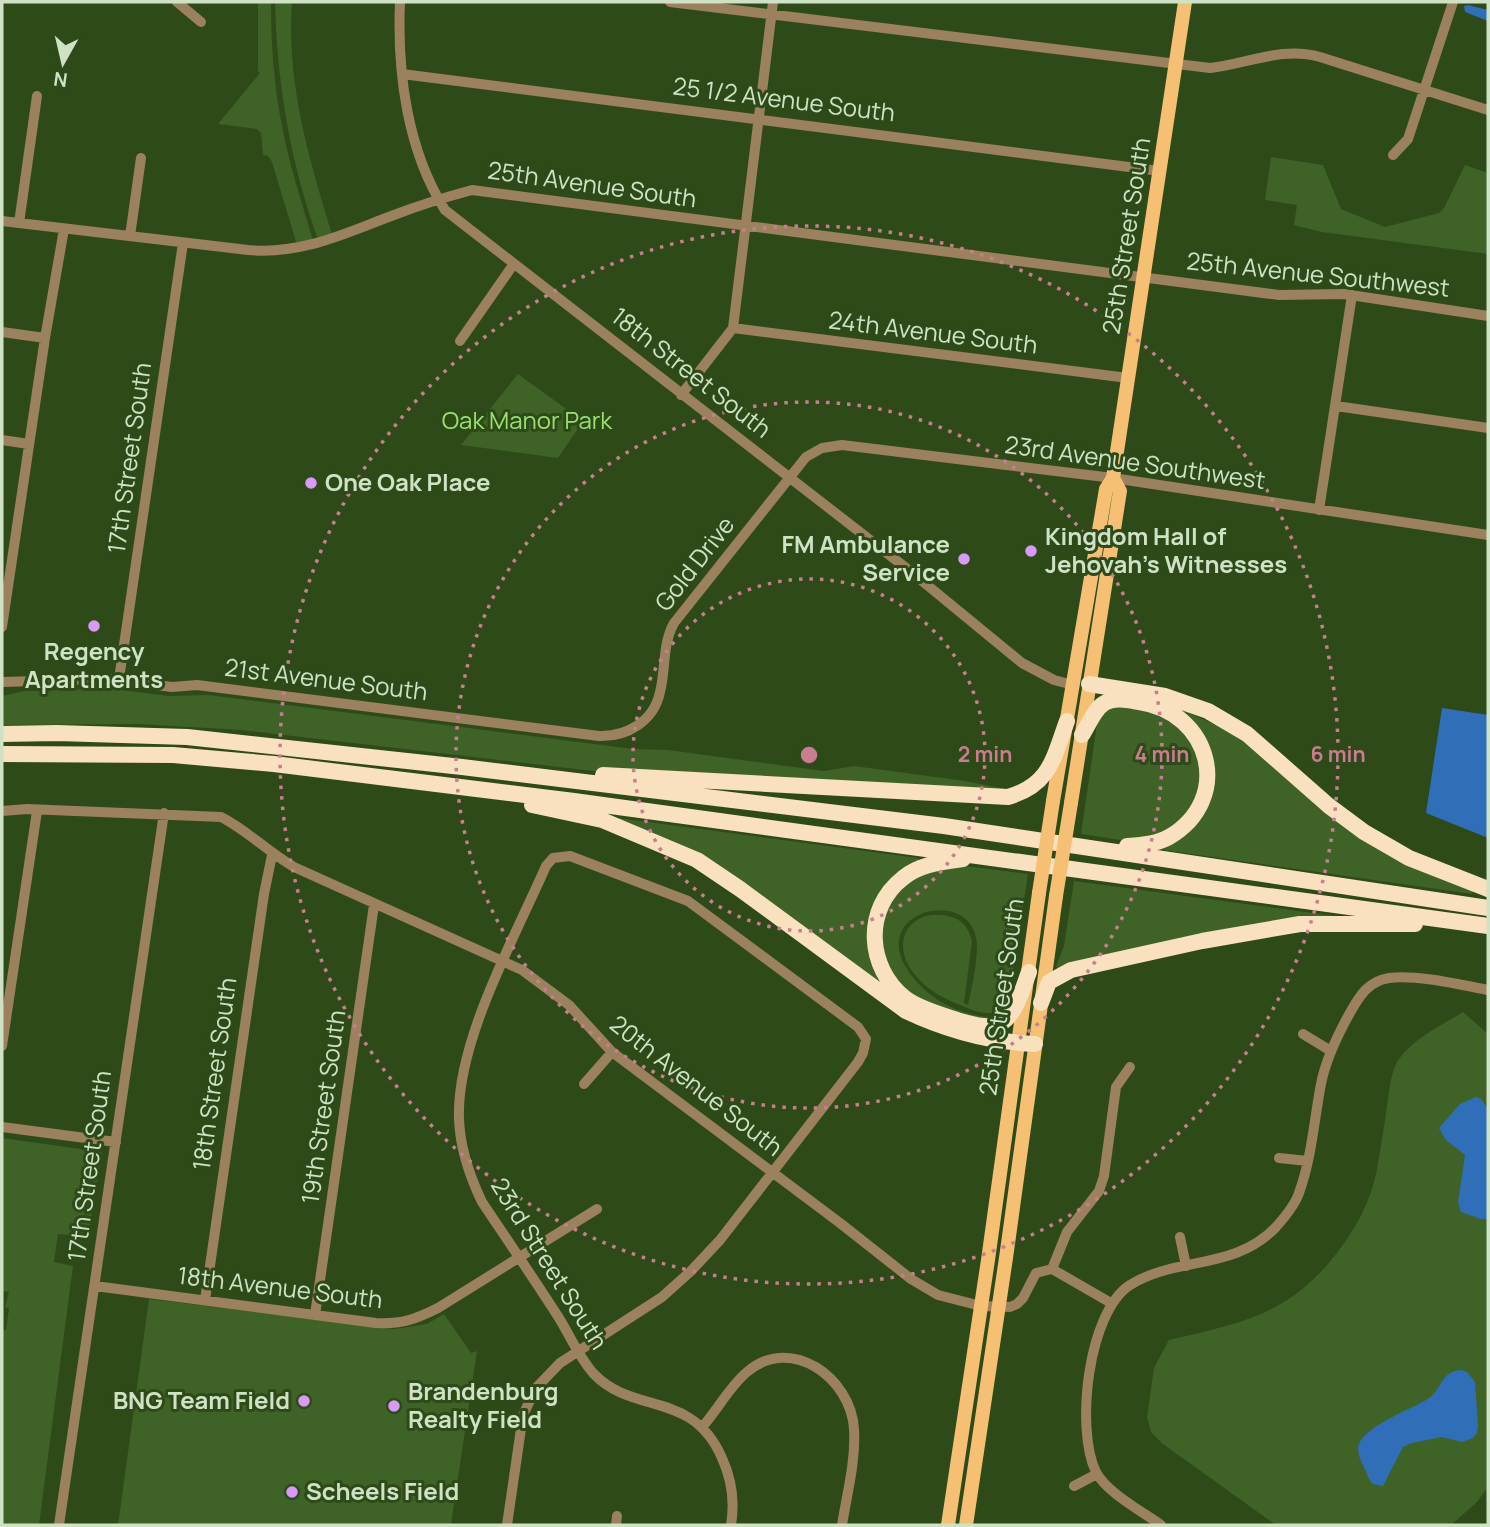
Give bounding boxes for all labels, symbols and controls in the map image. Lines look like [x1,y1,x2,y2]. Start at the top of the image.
north arrow [28,28,98,98]
text: N [52,66,69,94]
street label: 25 1/2 Avenue South [671,69,897,129]
street label: 25th Street South [1094,135,1157,336]
street label: 25th Avenue South [486,153,699,214]
street label: 25th Avenue Southwest [1185,243,1451,304]
street label: 18th Street South [605,299,779,445]
street label: 24th Avenue South [827,302,1039,361]
street label: 17th Street South [99,360,158,555]
park label: Oak Manor Park [442,403,613,436]
street label: 23rd Avenue Southwest [1003,427,1268,496]
place label: One Oak Place [325,465,490,498]
marker: One Oak Place [303,475,319,491]
street label: Gold Drive [646,509,741,617]
place label: Kingdom Hall of Jehovah's Witnesses [1045,519,1287,580]
place label: FM Ambulance Service [781,527,950,588]
marker: Kingdom Hall of Jehovah's Witnesses [1023,543,1039,559]
marker: FM Ambulance Service [956,551,972,567]
marker: Regency Apartments [86,618,102,634]
place label: Regency Apartments [25,634,163,695]
street label: 21st Avenue South [223,650,430,707]
text: 2 min [958,740,1012,768]
text: 4 min [1135,740,1189,768]
text: 6 min [1310,740,1366,768]
centre of rings [797,743,821,767]
street label: 25th Street South [970,896,1031,1097]
street label: 18th Street South [184,975,243,1172]
street label: 20th Avenue South [604,1007,790,1163]
street label: 19th Street South [293,1008,352,1206]
street label: 17th Street South [59,1068,118,1263]
street label: 23rd Street South [484,1171,616,1355]
street label: 18th Avenue South [176,1258,384,1315]
place label: Brandenburg Realty Field [408,1374,559,1435]
place label: BNG Team Field [113,1383,290,1416]
marker: BNG Team Field [296,1393,312,1409]
marker: Brandenburg Realty Field [386,1398,402,1414]
place label: Scheels Field [306,1474,459,1507]
marker: Scheels Field [284,1484,300,1500]

